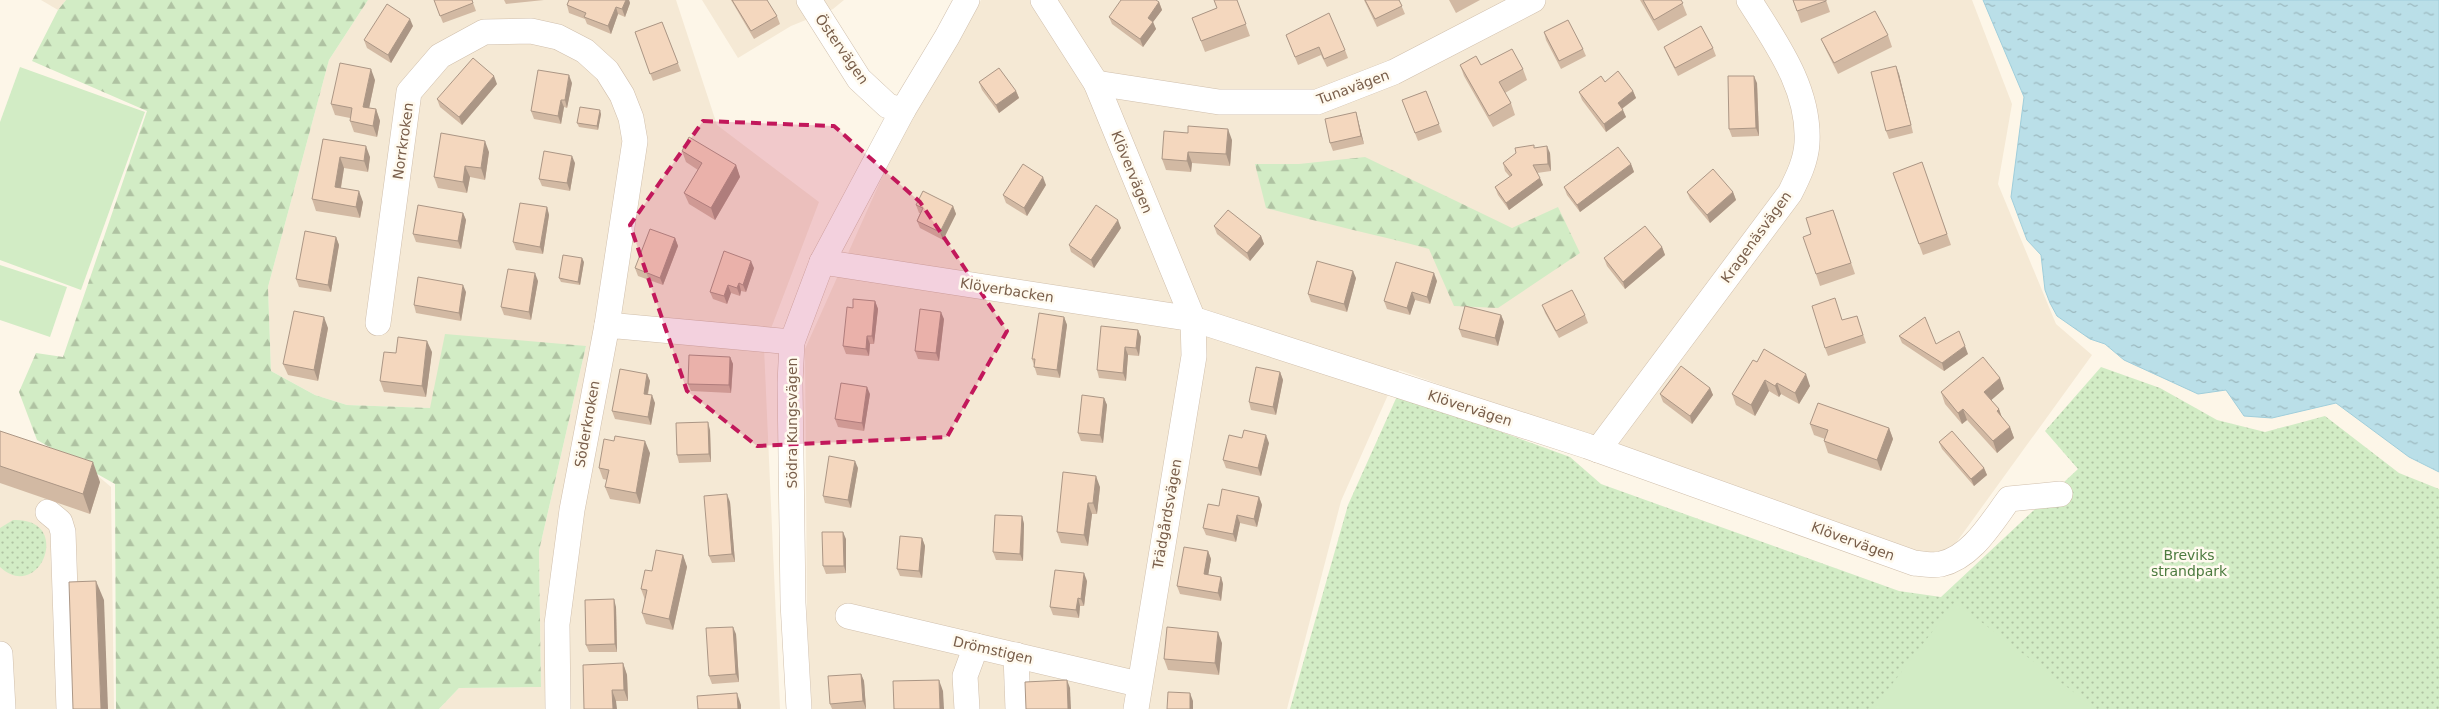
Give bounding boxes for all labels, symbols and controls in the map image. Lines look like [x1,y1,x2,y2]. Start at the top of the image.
street label: Östervägen [812,10,873,87]
street label: Tunavägen [1314,66,1391,108]
street label: Norrkroken [390,101,416,181]
street label: Klövervägen [1108,128,1156,216]
street label: Kragenäsvägen [1717,188,1795,286]
street label: Klöverbacken [959,275,1055,305]
street label: Södra Kungsvägen [784,358,800,488]
street label: Söderkroken [571,379,603,469]
street label: Klövervägen [1426,387,1514,429]
street label: Trädgårdsvägen [1149,457,1185,572]
street label: Klövervägen [1809,519,1897,563]
park label: Breviks strandpark [2151,547,2228,579]
street label: Drömstigen [952,633,1034,667]

